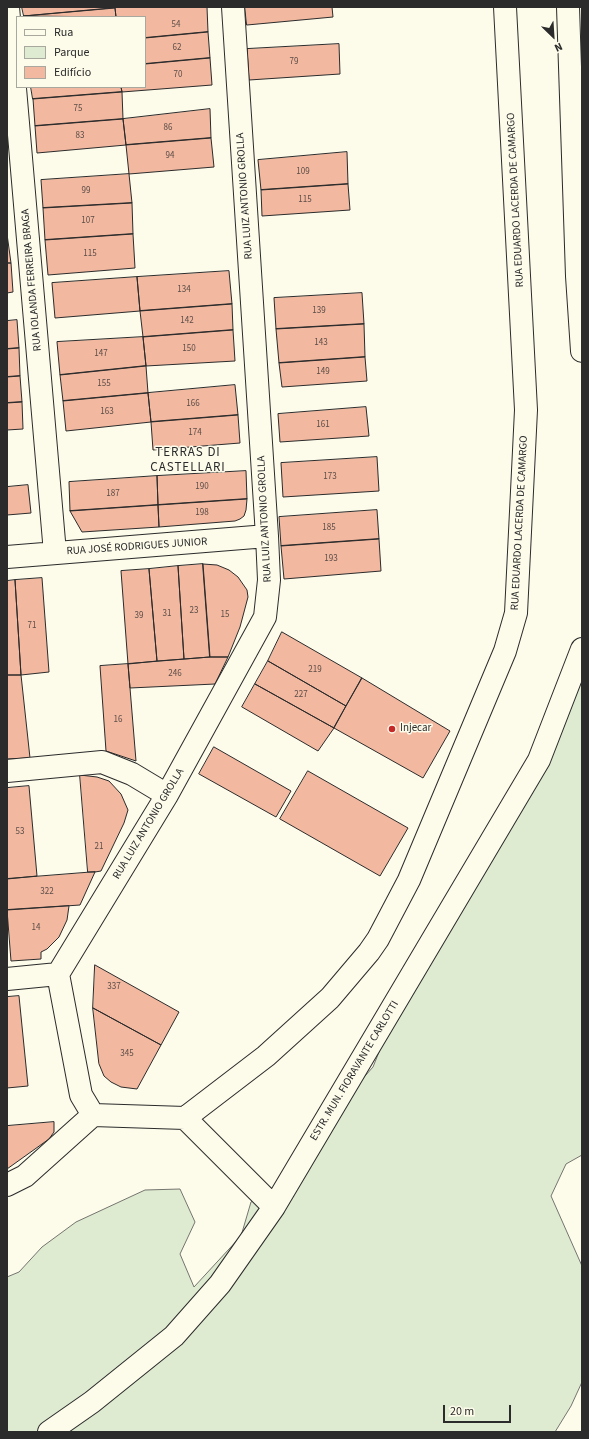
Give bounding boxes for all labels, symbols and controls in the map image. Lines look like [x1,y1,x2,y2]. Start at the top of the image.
legend [16,16,146,88]
north arrow [533,16,573,56]
house number: 54 [172,20,180,30]
text: Rua [54,24,73,41]
text: N [552,39,565,56]
house number: 62 [173,43,181,53]
text: Parque [54,44,90,61]
house number: 79 [290,57,298,67]
text: Edifício [54,64,91,81]
house number: 70 [174,70,182,80]
house number: 75 [74,104,82,114]
street label: RUA EDUARDO LACERDA DE CAMARGO [505,112,527,288]
house number: 86 [164,123,172,133]
house number: 83 [76,131,84,141]
street label: RUA LUIZ ANTONIO GROLLA [234,132,256,260]
house number: 94 [166,151,174,161]
house number: 109 [296,167,310,177]
house number: 99 [82,186,90,196]
house number: 115 [298,195,312,205]
street label: RUA IOLANDA FERREIRA BRAGA [19,208,45,352]
house number: 107 [81,216,95,226]
house number: 115 [83,249,97,259]
house number: 134 [177,285,191,295]
house number: 139 [312,306,326,316]
house number: 142 [180,316,194,326]
house number: 143 [314,338,328,348]
house number: 150 [182,344,196,354]
house number: 147 [94,349,108,359]
house number: 149 [316,367,330,377]
house number: 155 [97,379,111,389]
house number: 166 [186,399,200,409]
house number: 163 [100,407,114,417]
house number: 161 [316,420,330,430]
house number: 174 [188,428,202,438]
street label: RUA EDUARDO LACERDA DE CAMARGO [509,435,531,611]
district label: TERRAS DI CASTELLARI [150,445,226,476]
street label: RUA LUIZ ANTONIO GROLLA [255,455,275,583]
house number: 173 [323,472,337,482]
house number: 190 [195,482,209,492]
house number: 187 [106,489,120,499]
house number: 198 [195,508,209,518]
house number: 185 [322,523,336,533]
street label: RUA JOSÉ RODRIGUES JUNIOR [66,535,208,559]
house number: 193 [324,554,338,564]
house number: 23 [190,606,198,616]
house number: 31 [163,609,171,619]
house number: 15 [221,610,229,620]
house number: 39 [135,611,143,621]
house number: 71 [28,621,36,631]
house number: 219 [308,665,322,675]
house number: 246 [168,669,182,679]
house number: 227 [294,690,308,700]
house number: 16 [114,715,122,725]
place label: Injecar [400,722,431,736]
marker: Injecar [387,724,397,734]
street label: RUA LUIZ ANTONIO GROLLA [111,766,187,882]
house number: 53 [16,827,24,837]
house number: 21 [95,842,103,852]
house number: 322 [40,887,54,897]
house number: 14 [32,923,40,933]
house number: 337 [107,982,121,992]
street label: ESTR. MUN. FIORAVANTE CARLOTTI [308,999,402,1143]
house number: 345 [120,1049,134,1059]
scale bar [445,1397,513,1423]
text: 20 m [450,1403,474,1420]

